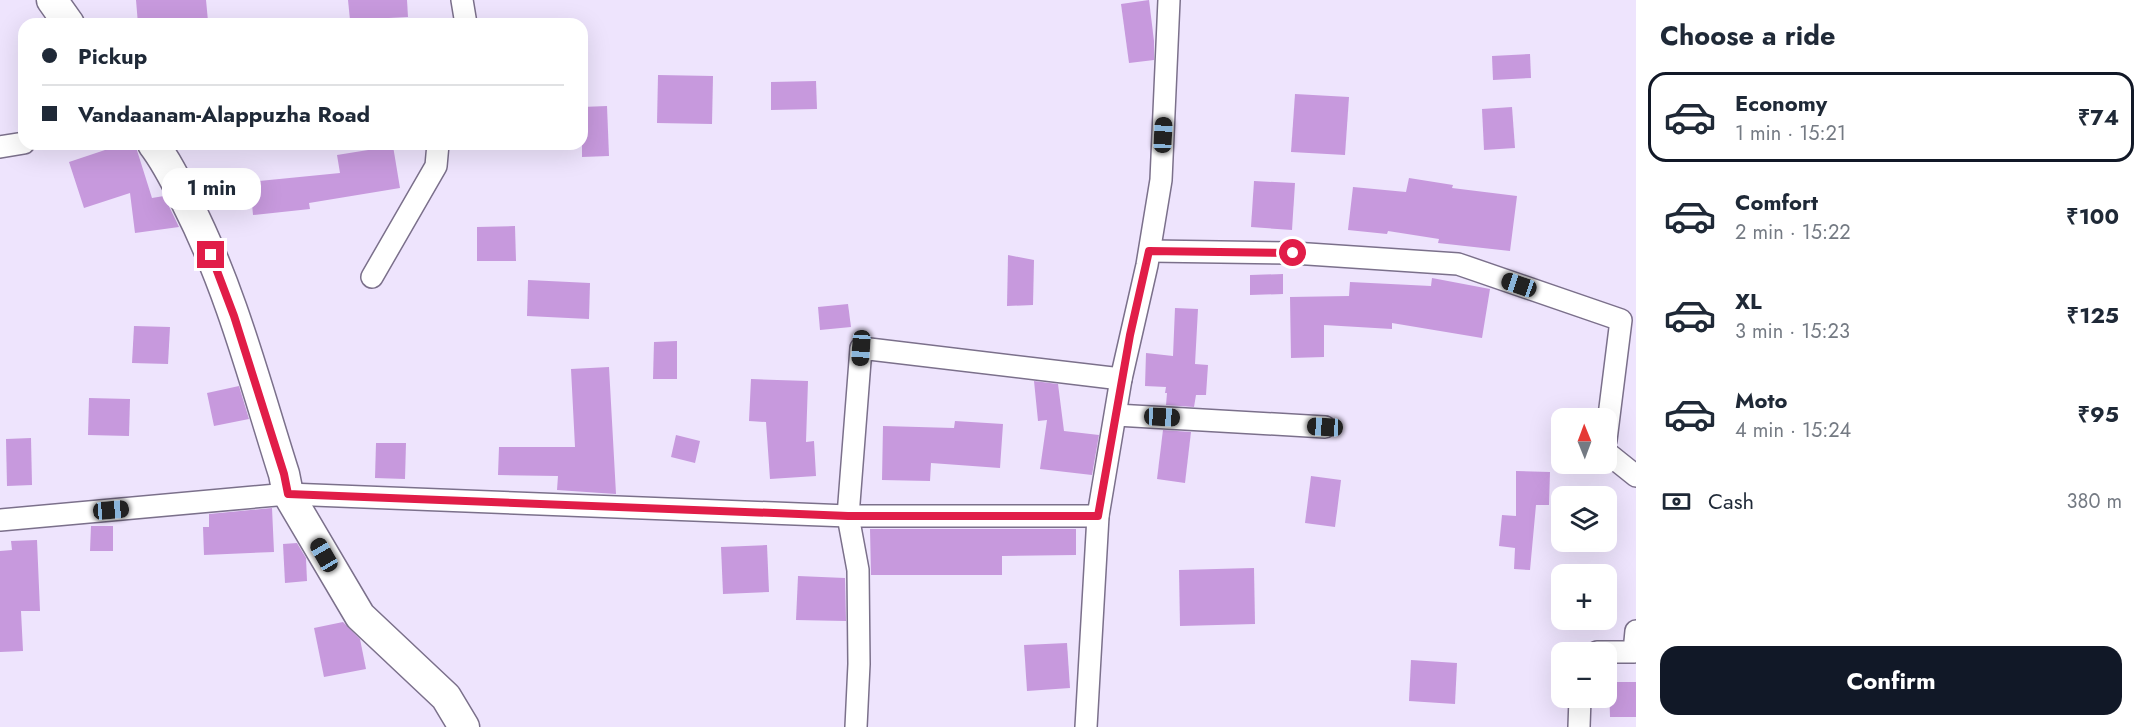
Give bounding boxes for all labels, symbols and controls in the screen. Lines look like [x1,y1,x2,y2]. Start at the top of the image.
text: Choose a ride [1660,16,1835,55]
text: Pickup [78,40,147,72]
text: Economy [1735,87,1827,119]
icon: car [1663,90,1717,144]
text: Vandaanam-Alappuzha Road [78,98,370,130]
text: ₹74 [2078,101,2119,133]
car [1153,117,1173,153]
text: 1 min · 15:21 [1735,119,1846,148]
callout: 1 min [162,168,260,210]
text: 1 min [187,174,236,203]
text: Comfort [1735,186,1818,218]
icon: car [1663,189,1717,243]
text: ₹100 [2066,200,2119,232]
text: 2 min · 15:22 [1735,218,1851,247]
route start [1279,239,1306,266]
route end [197,241,224,268]
car [1499,271,1539,299]
text: XL [1735,285,1762,317]
icon: car [1663,288,1717,342]
text: ₹125 [2067,299,2119,331]
text: 3 min · 15:23 [1735,317,1850,346]
car [851,329,871,367]
text: Moto [1735,384,1788,416]
icon: car [1663,387,1717,441]
text: ₹95 [2078,398,2119,430]
car [1144,407,1180,427]
north arrow [1551,408,1617,474]
map controls [1551,408,1617,708]
text: 4 min · 15:24 [1735,416,1851,445]
car [1307,417,1343,437]
icon: cash [1660,485,1693,518]
text: Cash [1708,485,1754,517]
button: layers [1551,486,1617,552]
text: 380 m [2067,487,2122,516]
car [92,499,130,521]
car [307,535,341,575]
button: + [1551,564,1617,630]
button: − [1551,642,1617,708]
button: Confirm [1660,646,2122,715]

